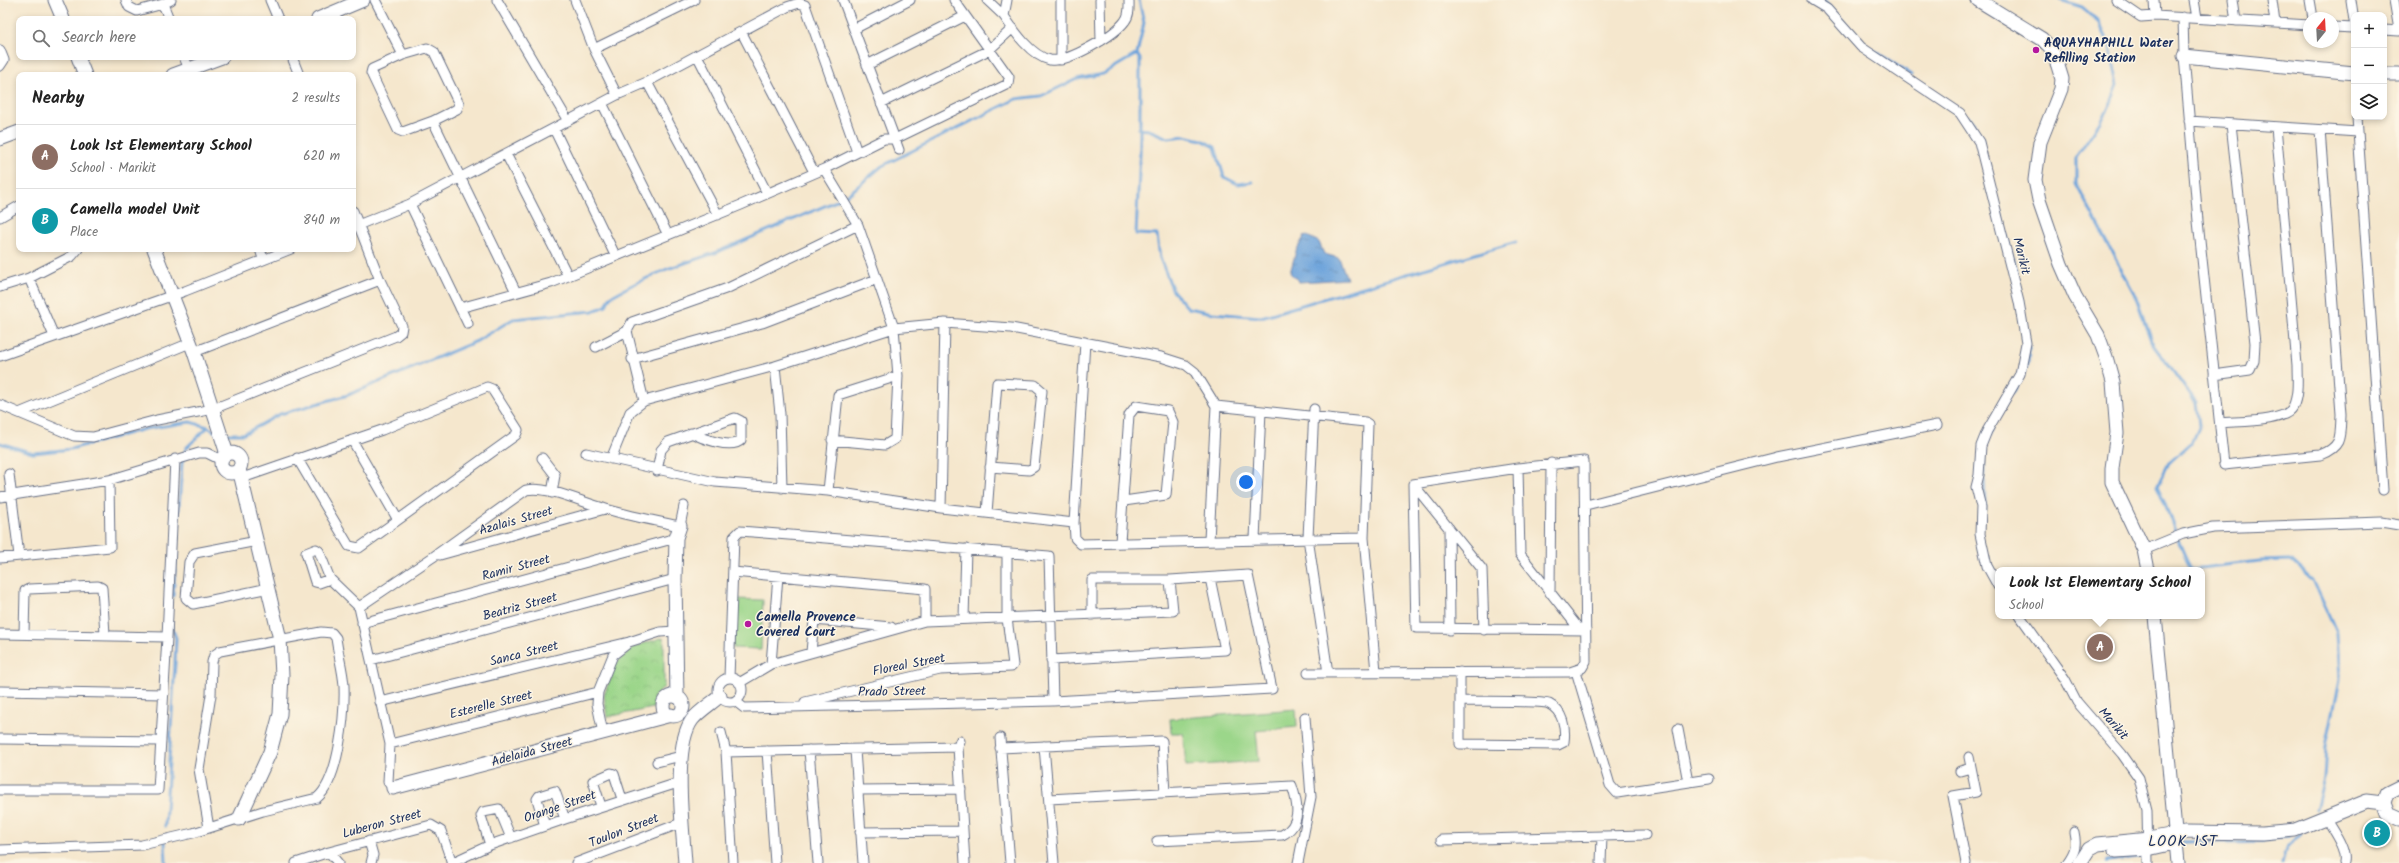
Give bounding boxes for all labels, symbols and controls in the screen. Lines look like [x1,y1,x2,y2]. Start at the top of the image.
north arrow [2303,12,2339,48]
map controls [2351,12,2387,120]
button: + [2351,12,2387,48]
search box [16,16,356,60]
text: Search here [62,26,136,50]
icon: search [30,27,52,49]
place label: AQUAYHAPHILL Water Refilling Station [2044,33,2174,69]
marker: AQUAYHAPHILL Water Refilling Station [2031,45,2041,55]
button: − [2351,48,2387,84]
button: layers [2351,84,2387,120]
text: Nearby [32,85,84,112]
text: 2 results [292,88,340,109]
text: Look 1st Elementary School [70,134,252,158]
text: A [41,146,49,167]
text: 620 m [303,146,340,167]
text: School · Marikit [70,158,156,179]
text: Camella model Unit [70,198,200,222]
text: B [41,210,49,231]
text: 840 m [303,210,340,231]
text: Place [70,222,98,243]
street label: Marikit [2006,235,2036,278]
your location [1236,472,1256,492]
street label: Azalais Street [477,500,556,542]
street label: Ramir Street [480,549,553,587]
popup [1995,567,2205,619]
text: Look 1st Elementary School [2009,571,2191,595]
street label: Beatriz Street [480,587,561,627]
text: School [2009,595,2044,616]
place label: Camella Provence Covered Court [756,607,856,643]
marker: Camella Provence Covered Court [743,619,753,629]
pin: A [2087,632,2113,662]
street label: Sanca Street [487,635,561,673]
street label: Floreal Street [871,647,948,682]
street label: Prado Street [858,681,927,703]
street label: Esterelle Street [447,684,536,725]
street label: Marikit [2093,703,2134,746]
street label: Adelaida Street [489,731,576,773]
street label: Orange Street [521,784,600,829]
street label: Luberon Street [340,803,425,845]
street label: Toulon Street [586,808,663,854]
pin: B [2364,818,2390,848]
district label: LOOK 1ST [2148,830,2219,854]

